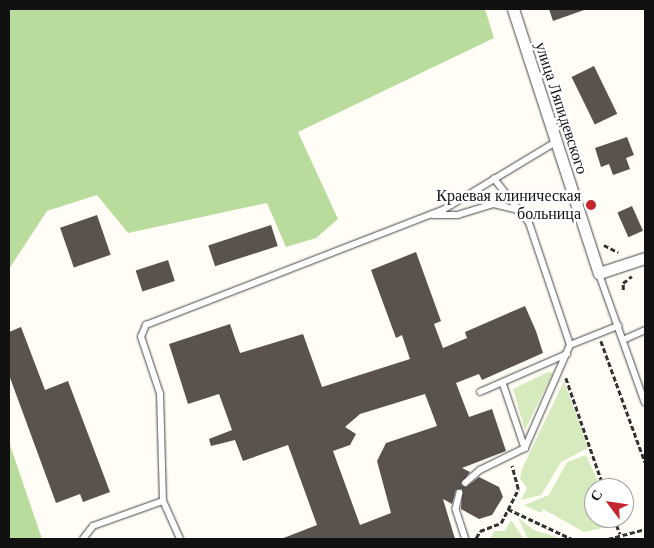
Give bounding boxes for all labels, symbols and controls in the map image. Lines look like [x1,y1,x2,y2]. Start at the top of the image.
street label: улица Ляпидевского [531,40,591,176]
place label: Краевая клиническая больница [436,186,581,224]
marker: Краевая клиническая больница [585,199,597,211]
north arrow [584,478,634,528]
text: С [588,487,606,504]

